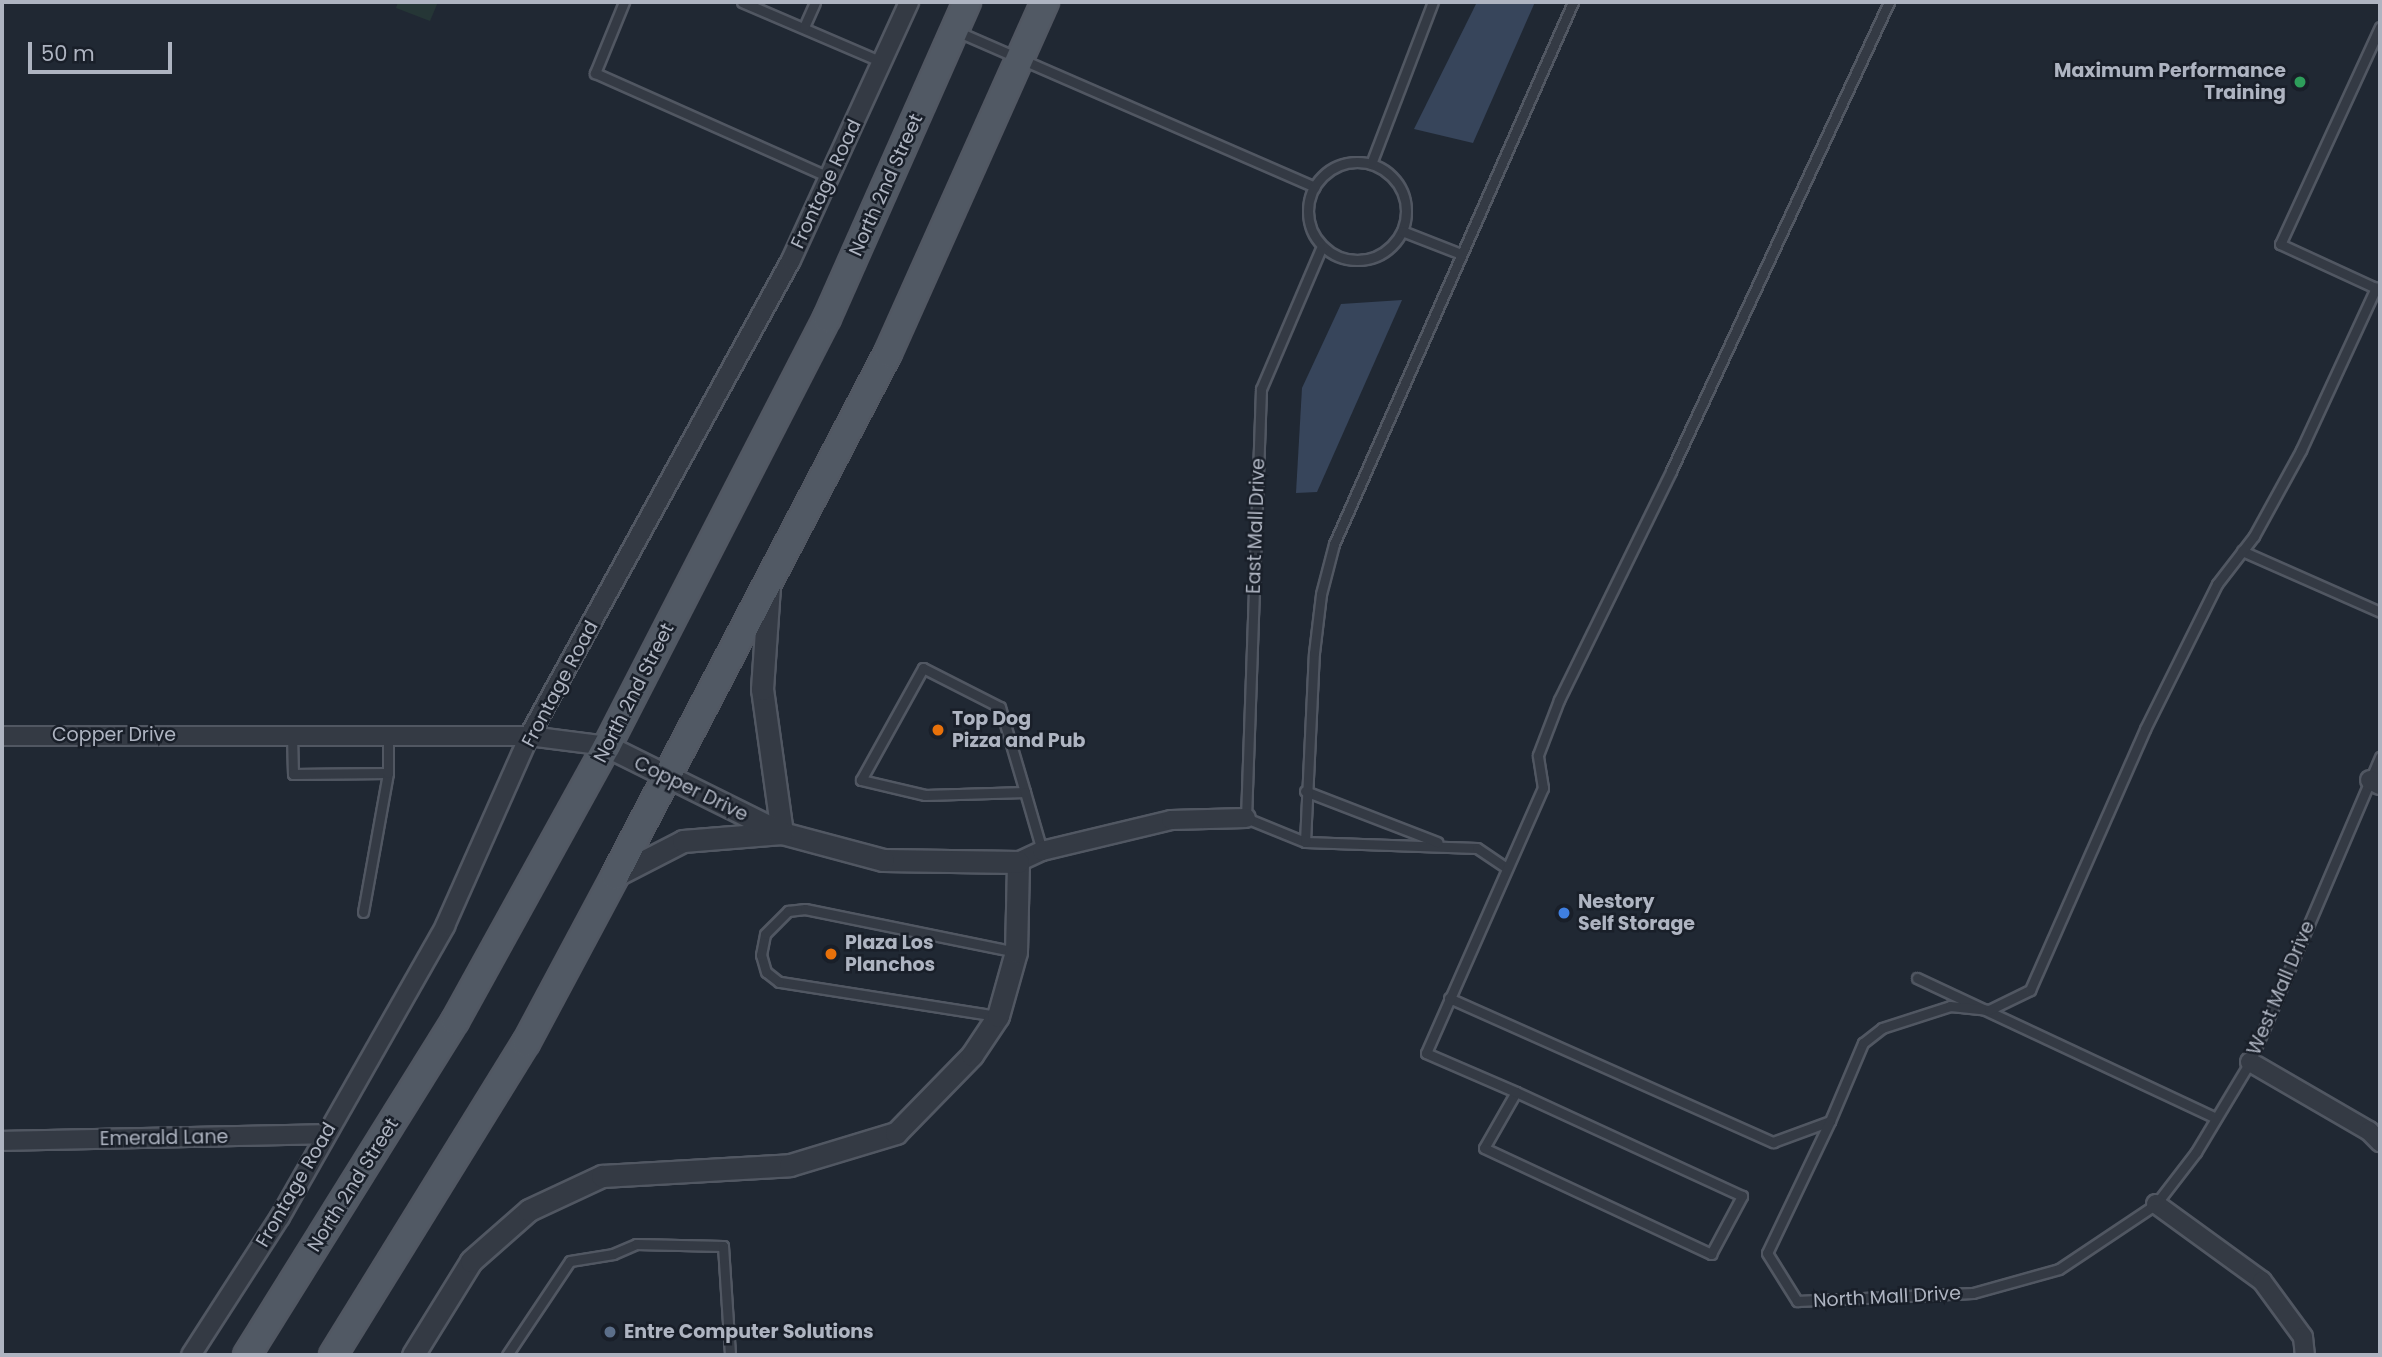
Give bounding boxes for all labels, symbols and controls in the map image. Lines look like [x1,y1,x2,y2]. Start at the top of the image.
scale bar [32,28,175,72]
text: 50 m [41,39,95,68]
place label: Maximum Performance Training [2054,60,2286,104]
marker: Maximum Performance Training [2292,74,2308,90]
street label: North 2nd Street [844,110,928,260]
street label: Frontage Road [786,116,866,252]
street label: East Mall Drive [1242,458,1270,594]
street label: Frontage Road [517,617,603,751]
street label: North 2nd Street [589,619,679,767]
place label: Top Dog Pizza and Pub [952,708,1085,752]
marker: Top Dog Pizza and Pub [930,722,946,738]
street label: Copper Drive [52,724,176,746]
street label: Copper Drive [630,752,752,826]
place label: Nestory Self Storage [1578,891,1695,935]
marker: Nestory Self Storage [1556,905,1572,921]
street label: West Mall Drive [2242,918,2320,1058]
place label: Plaza Los Planchos [845,932,935,976]
marker: Plaza Los Planchos [823,946,839,962]
street label: North 2nd Street [303,1114,403,1256]
street label: Frontage Road [251,1119,341,1251]
street label: Emerald Lane [100,1125,228,1151]
street label: North Mall Drive [1812,1282,1962,1312]
place label: Entre Computer Solutions [624,1321,874,1343]
marker: Entre Computer Solutions [602,1324,618,1340]

